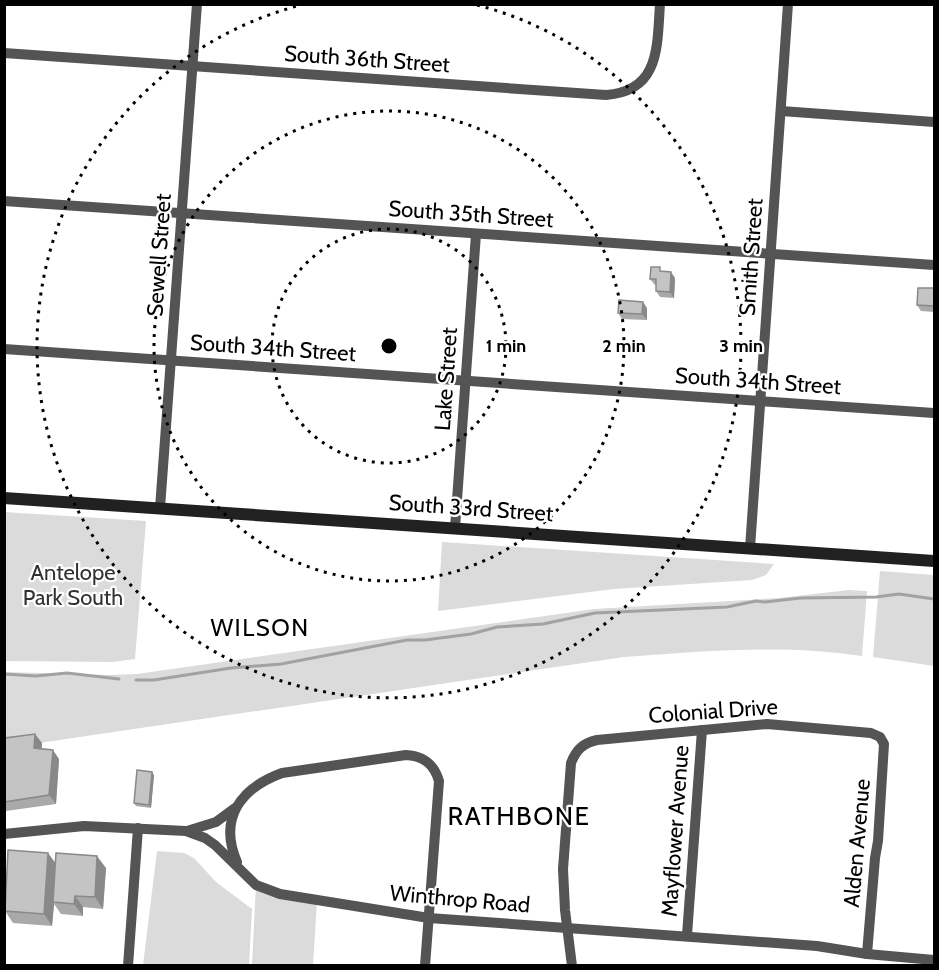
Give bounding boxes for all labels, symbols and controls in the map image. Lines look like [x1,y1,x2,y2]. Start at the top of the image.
street label: South 36th Street [283,40,451,78]
street label: Sewell Street [141,192,177,317]
street label: South 35th Street [388,195,555,233]
street label: Smith Street [733,197,769,317]
street label: Lake Street [429,326,463,432]
street label: South 34th Street [189,329,357,367]
text: 1 min [486,335,526,357]
text: 2 min [602,335,646,357]
text: 3 min [719,335,763,357]
centre of rings [379,336,399,356]
street label: South 34th Street [674,362,842,400]
street label: South 33rd Street [388,489,555,527]
park label: Antelope Park South [23,559,123,611]
district label: WILSON [210,613,310,642]
street label: Colonial Drive [647,693,779,729]
street label: Mayflower Avenue [656,744,694,918]
street label: Alden Avenue [838,778,876,908]
district label: RATHBONE [448,800,590,832]
street label: Winthrop Road [389,879,531,919]

